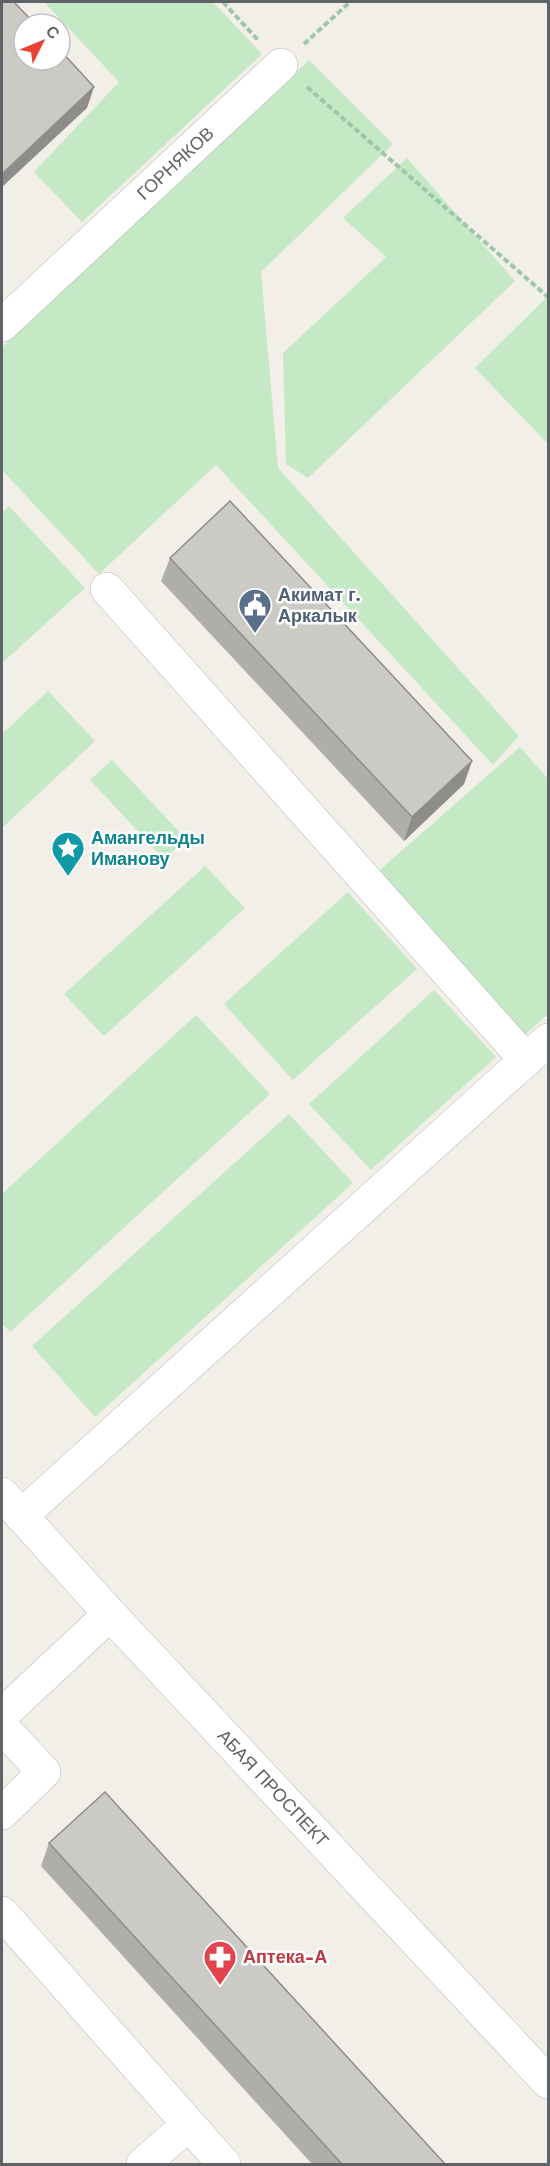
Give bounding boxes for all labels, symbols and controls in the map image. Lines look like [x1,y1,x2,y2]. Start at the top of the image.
north arrow [12,12,72,72]
text: С [42,21,64,43]
street label: ГОРНЯКОВ [132,122,218,204]
place label: Акимат г. Аркалык [278,584,361,626]
public building icon: Акимат г. Аркалык [237,587,273,634]
place label: Амангельды Иманову [91,827,205,869]
place icon: Амангельды Иманову [50,830,86,877]
street label: АБАЯ ПРОСПЕКТ [214,1725,333,1851]
pharmacy icon: Аптека-А [202,1939,238,1986]
place label: Аптека-А [243,1946,327,1967]

